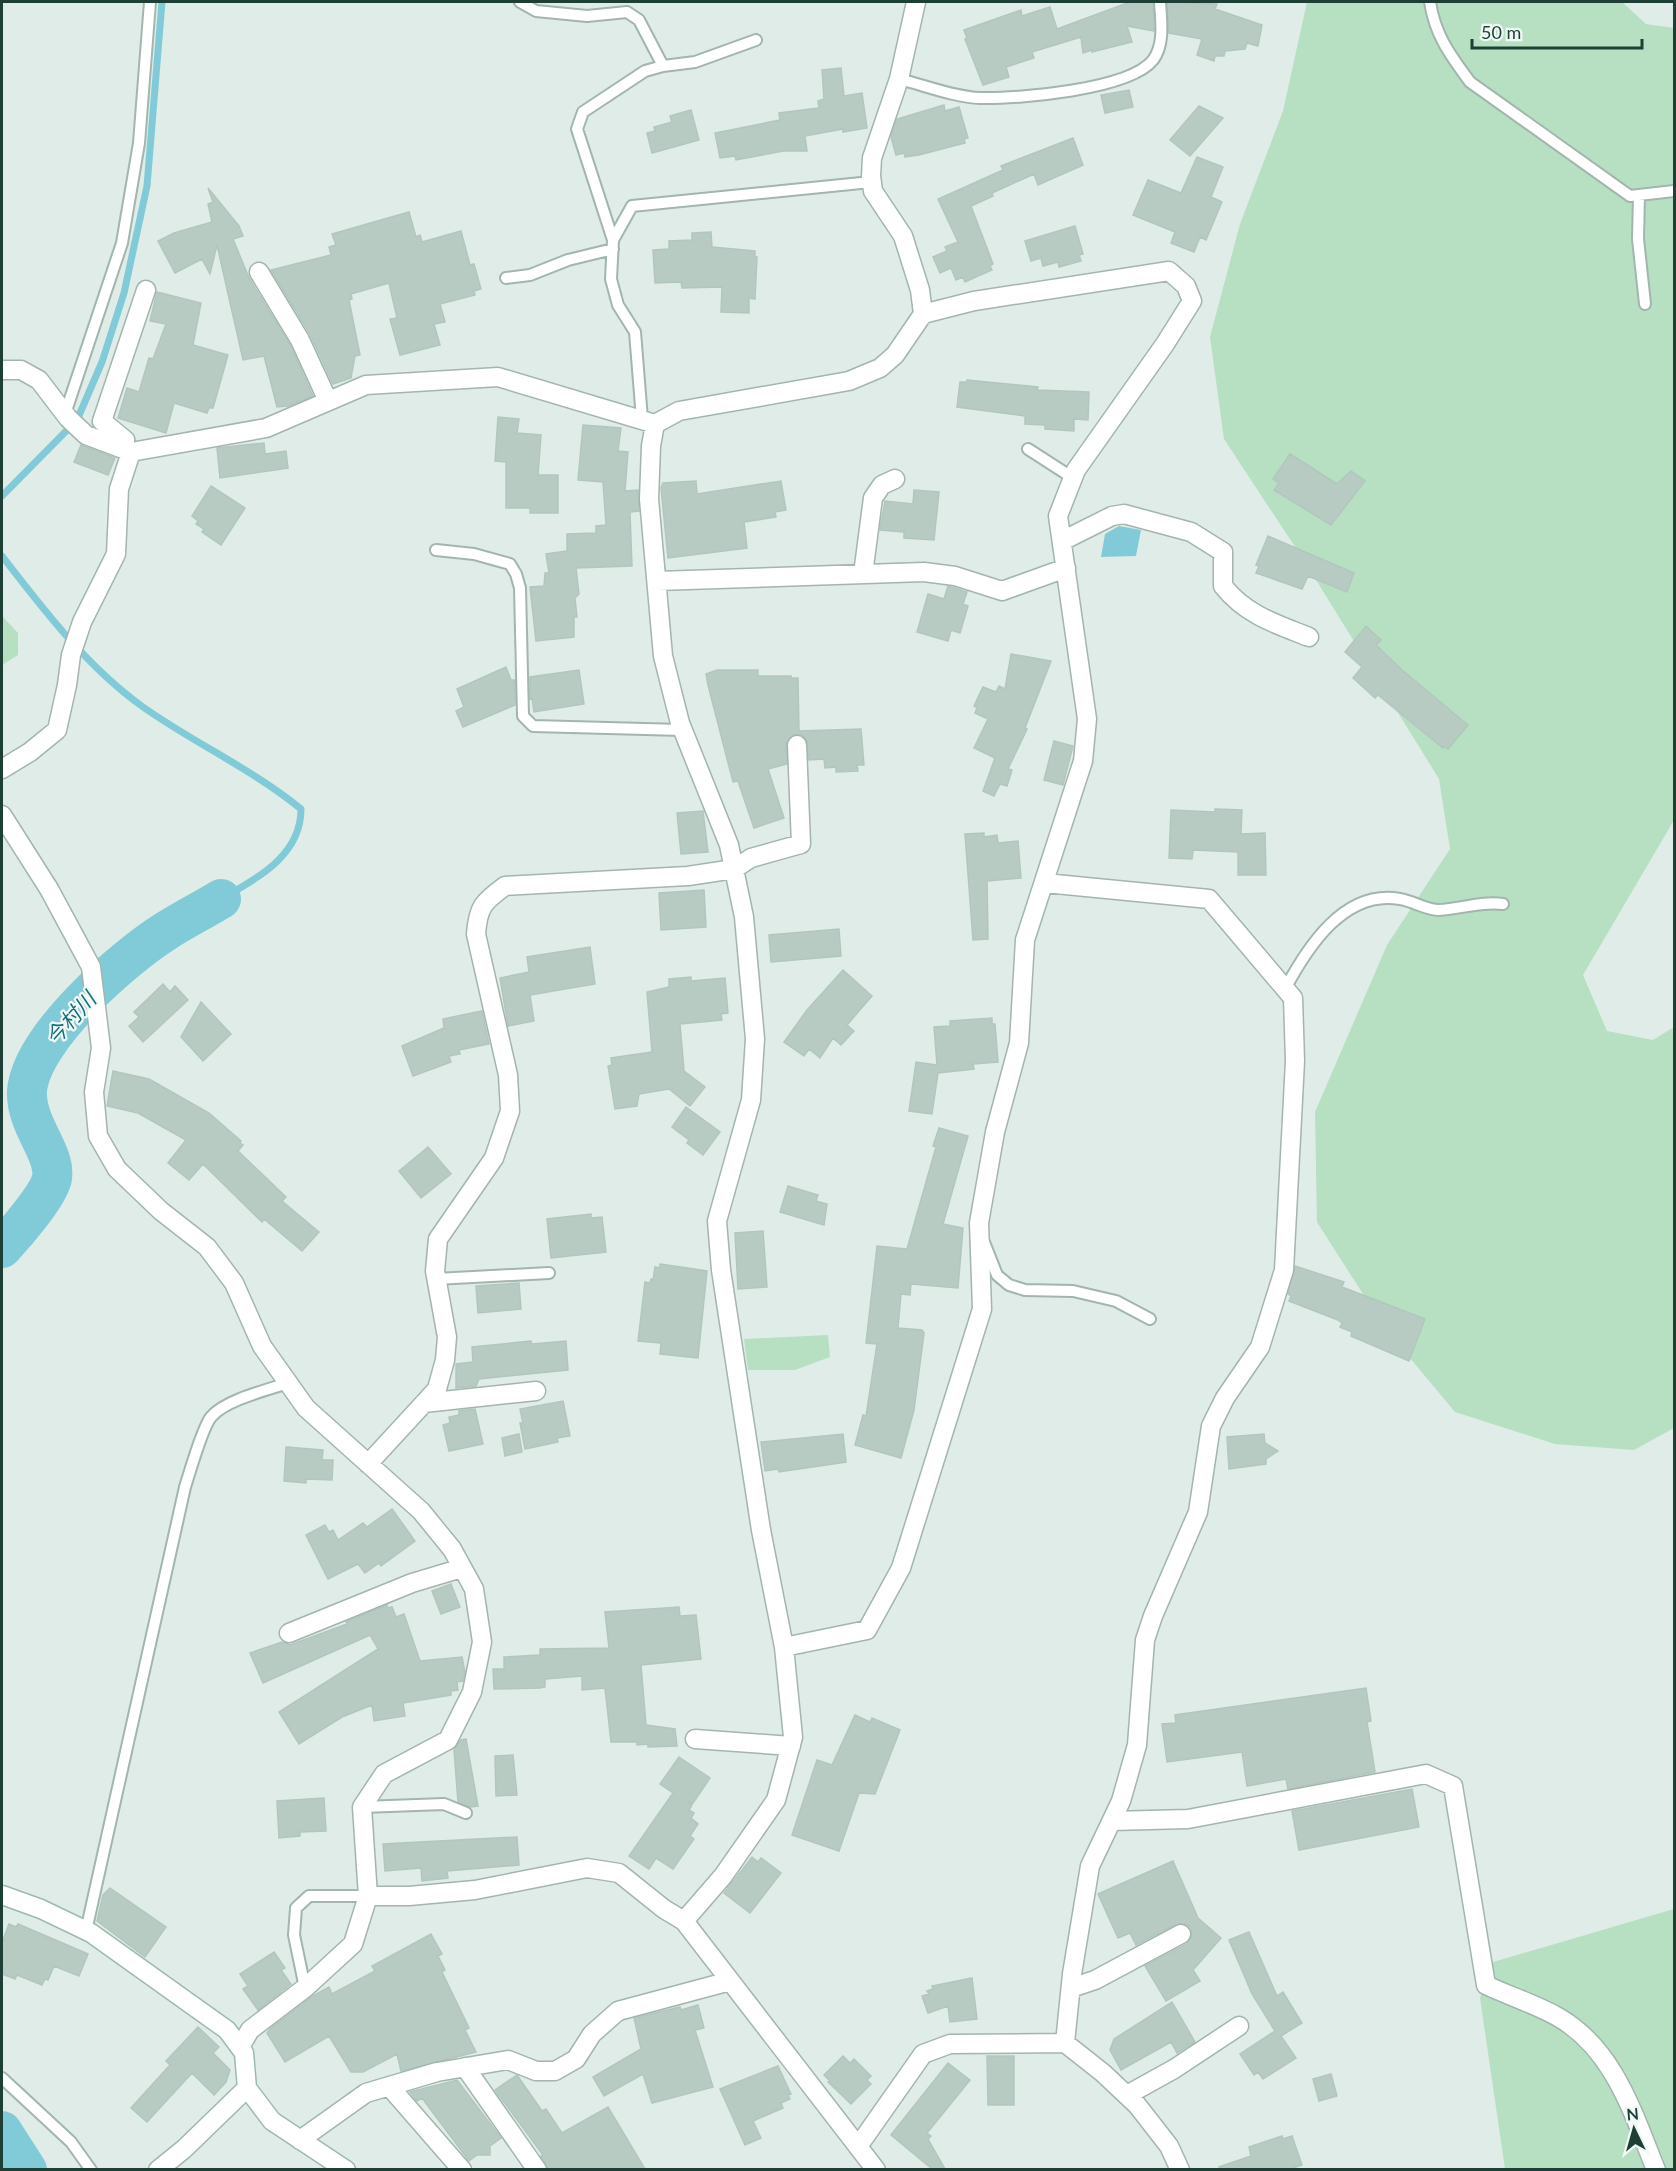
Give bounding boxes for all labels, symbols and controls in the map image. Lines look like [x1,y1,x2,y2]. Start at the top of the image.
scale bar [1472,12,1642,50]
text: 50 m [1481,21,1521,43]
water label: 今村川 [40,985,102,1050]
north arrow [1604,2099,1664,2159]
text: N [1626,2104,1640,2124]

